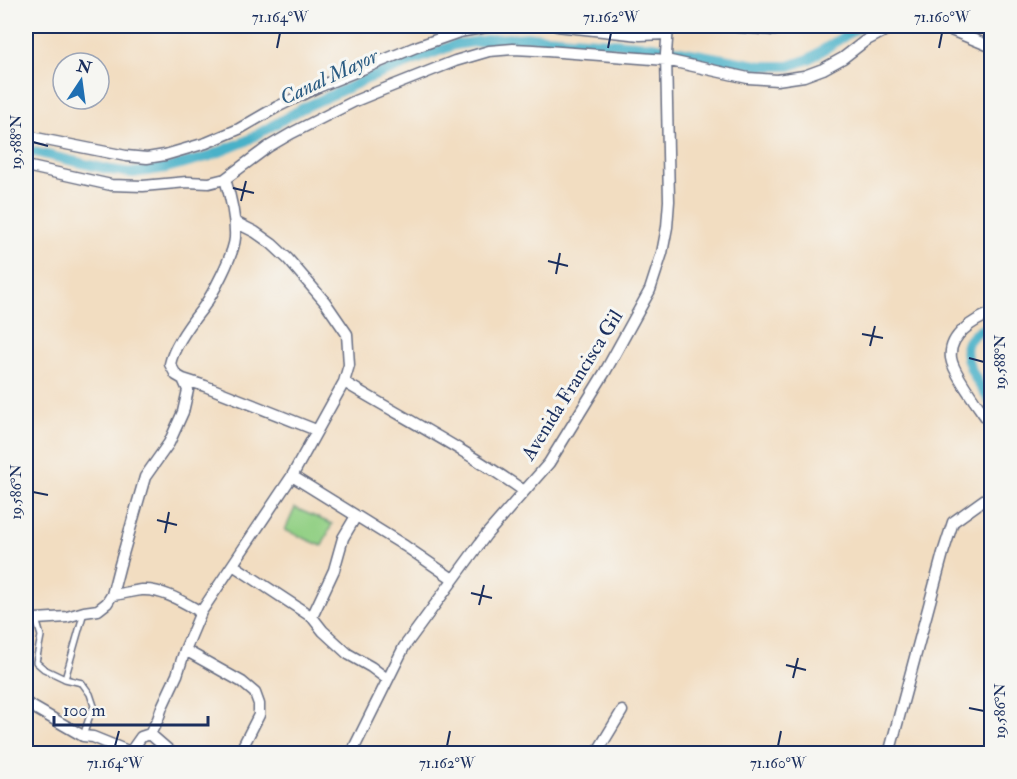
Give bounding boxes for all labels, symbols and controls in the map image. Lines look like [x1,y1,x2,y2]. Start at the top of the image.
text: 71.164°W [252,8,309,27]
text: 71.162°W [583,8,640,27]
text: 71.160°W [914,8,971,27]
water label: Canal Mayor [276,42,384,111]
north arrow [51,51,111,111]
text: N [74,56,94,79]
text: 19.588°N [7,114,26,170]
street label: Avenida Francisca Gil [515,305,628,466]
text: 19.588°N [991,334,1010,390]
text: 19.586°N [7,464,26,520]
text: 19.586°N [991,683,1010,739]
scale bar [54,689,208,727]
text: 100 m [63,699,106,722]
text: 71.164°W [87,754,144,773]
text: 71.162°W [419,754,476,773]
text: 71.160°W [750,754,807,773]

